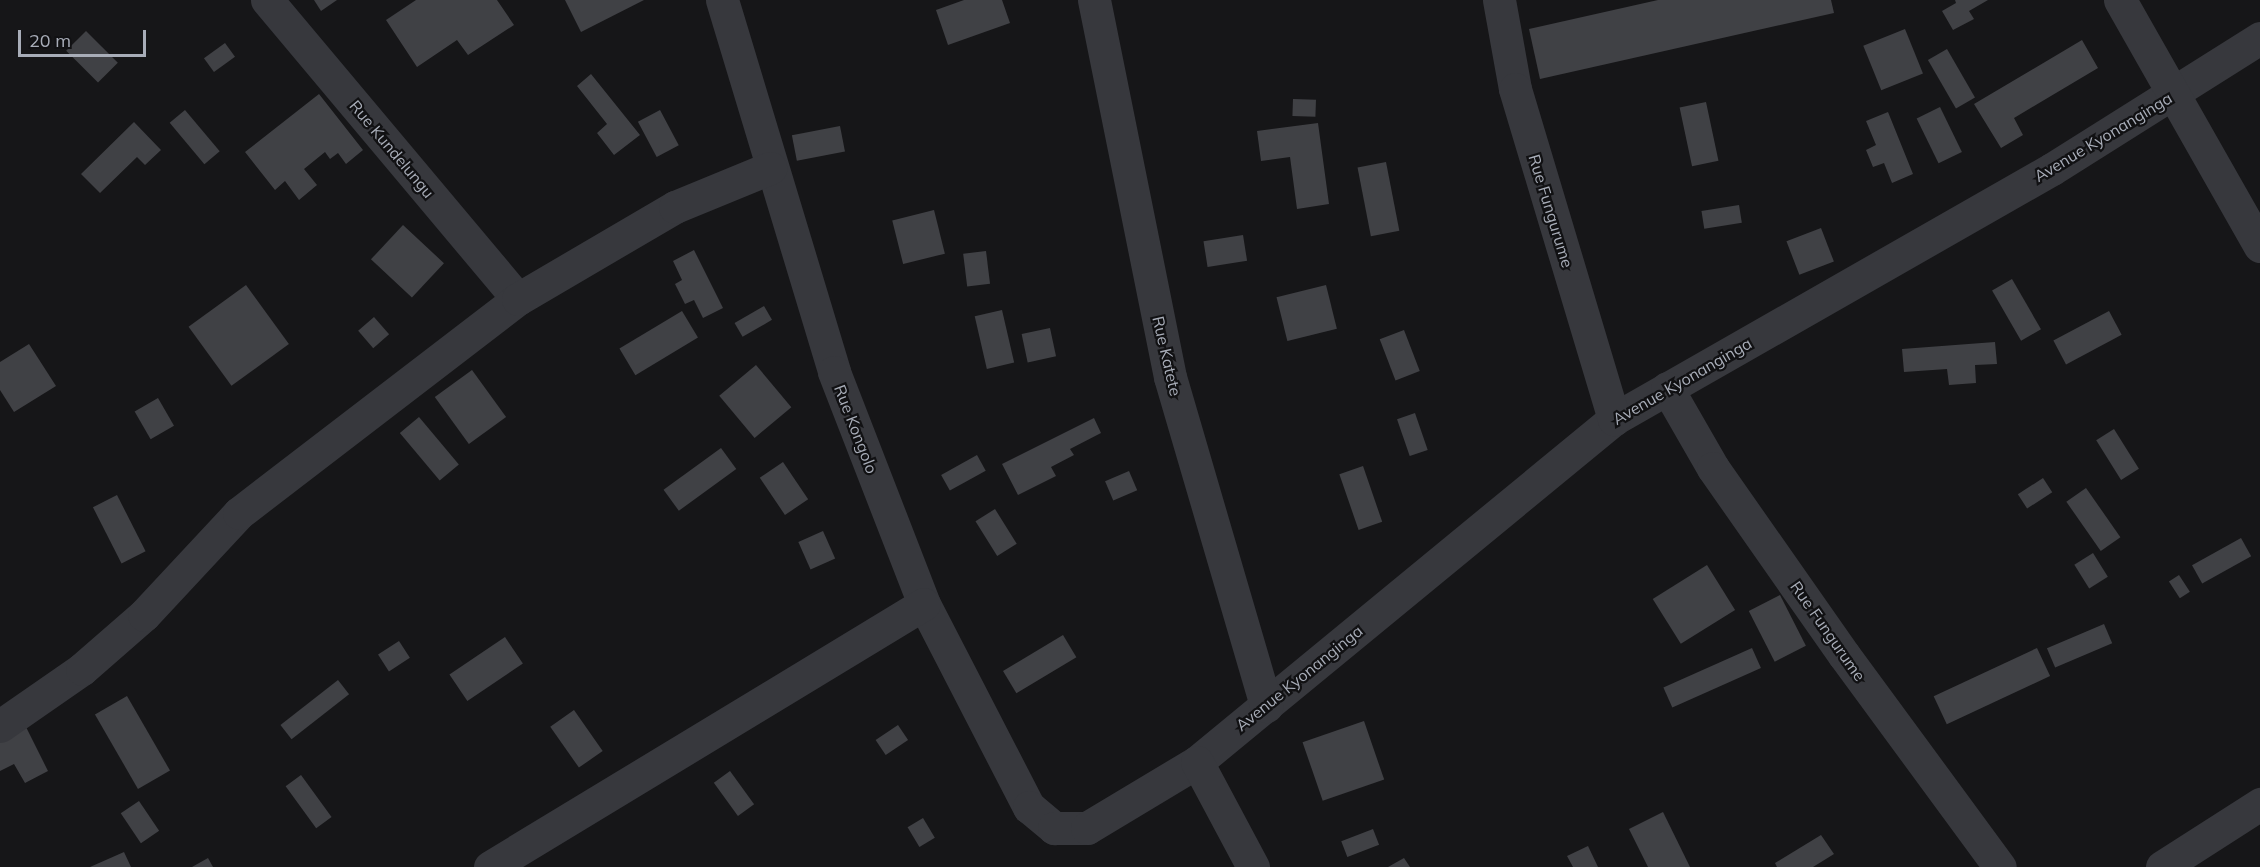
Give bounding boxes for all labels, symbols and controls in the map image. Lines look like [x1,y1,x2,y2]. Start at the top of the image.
scale bar [21,18,148,56]
text: 20 m [29,29,71,52]
street label: Avenue Kyonanginga [2031,88,2175,186]
street label: Rue Kundelungu [346,96,438,202]
street label: Rue Fungurume [1525,152,1577,270]
street label: Rue Katete [1148,314,1186,398]
street label: Avenue Kyonanginga [1609,333,1755,429]
street label: Rue Kongolo [830,382,882,476]
street label: Rue Fungurume [1787,577,1869,685]
street label: Avenue Kyonanginga [1232,621,1366,735]

